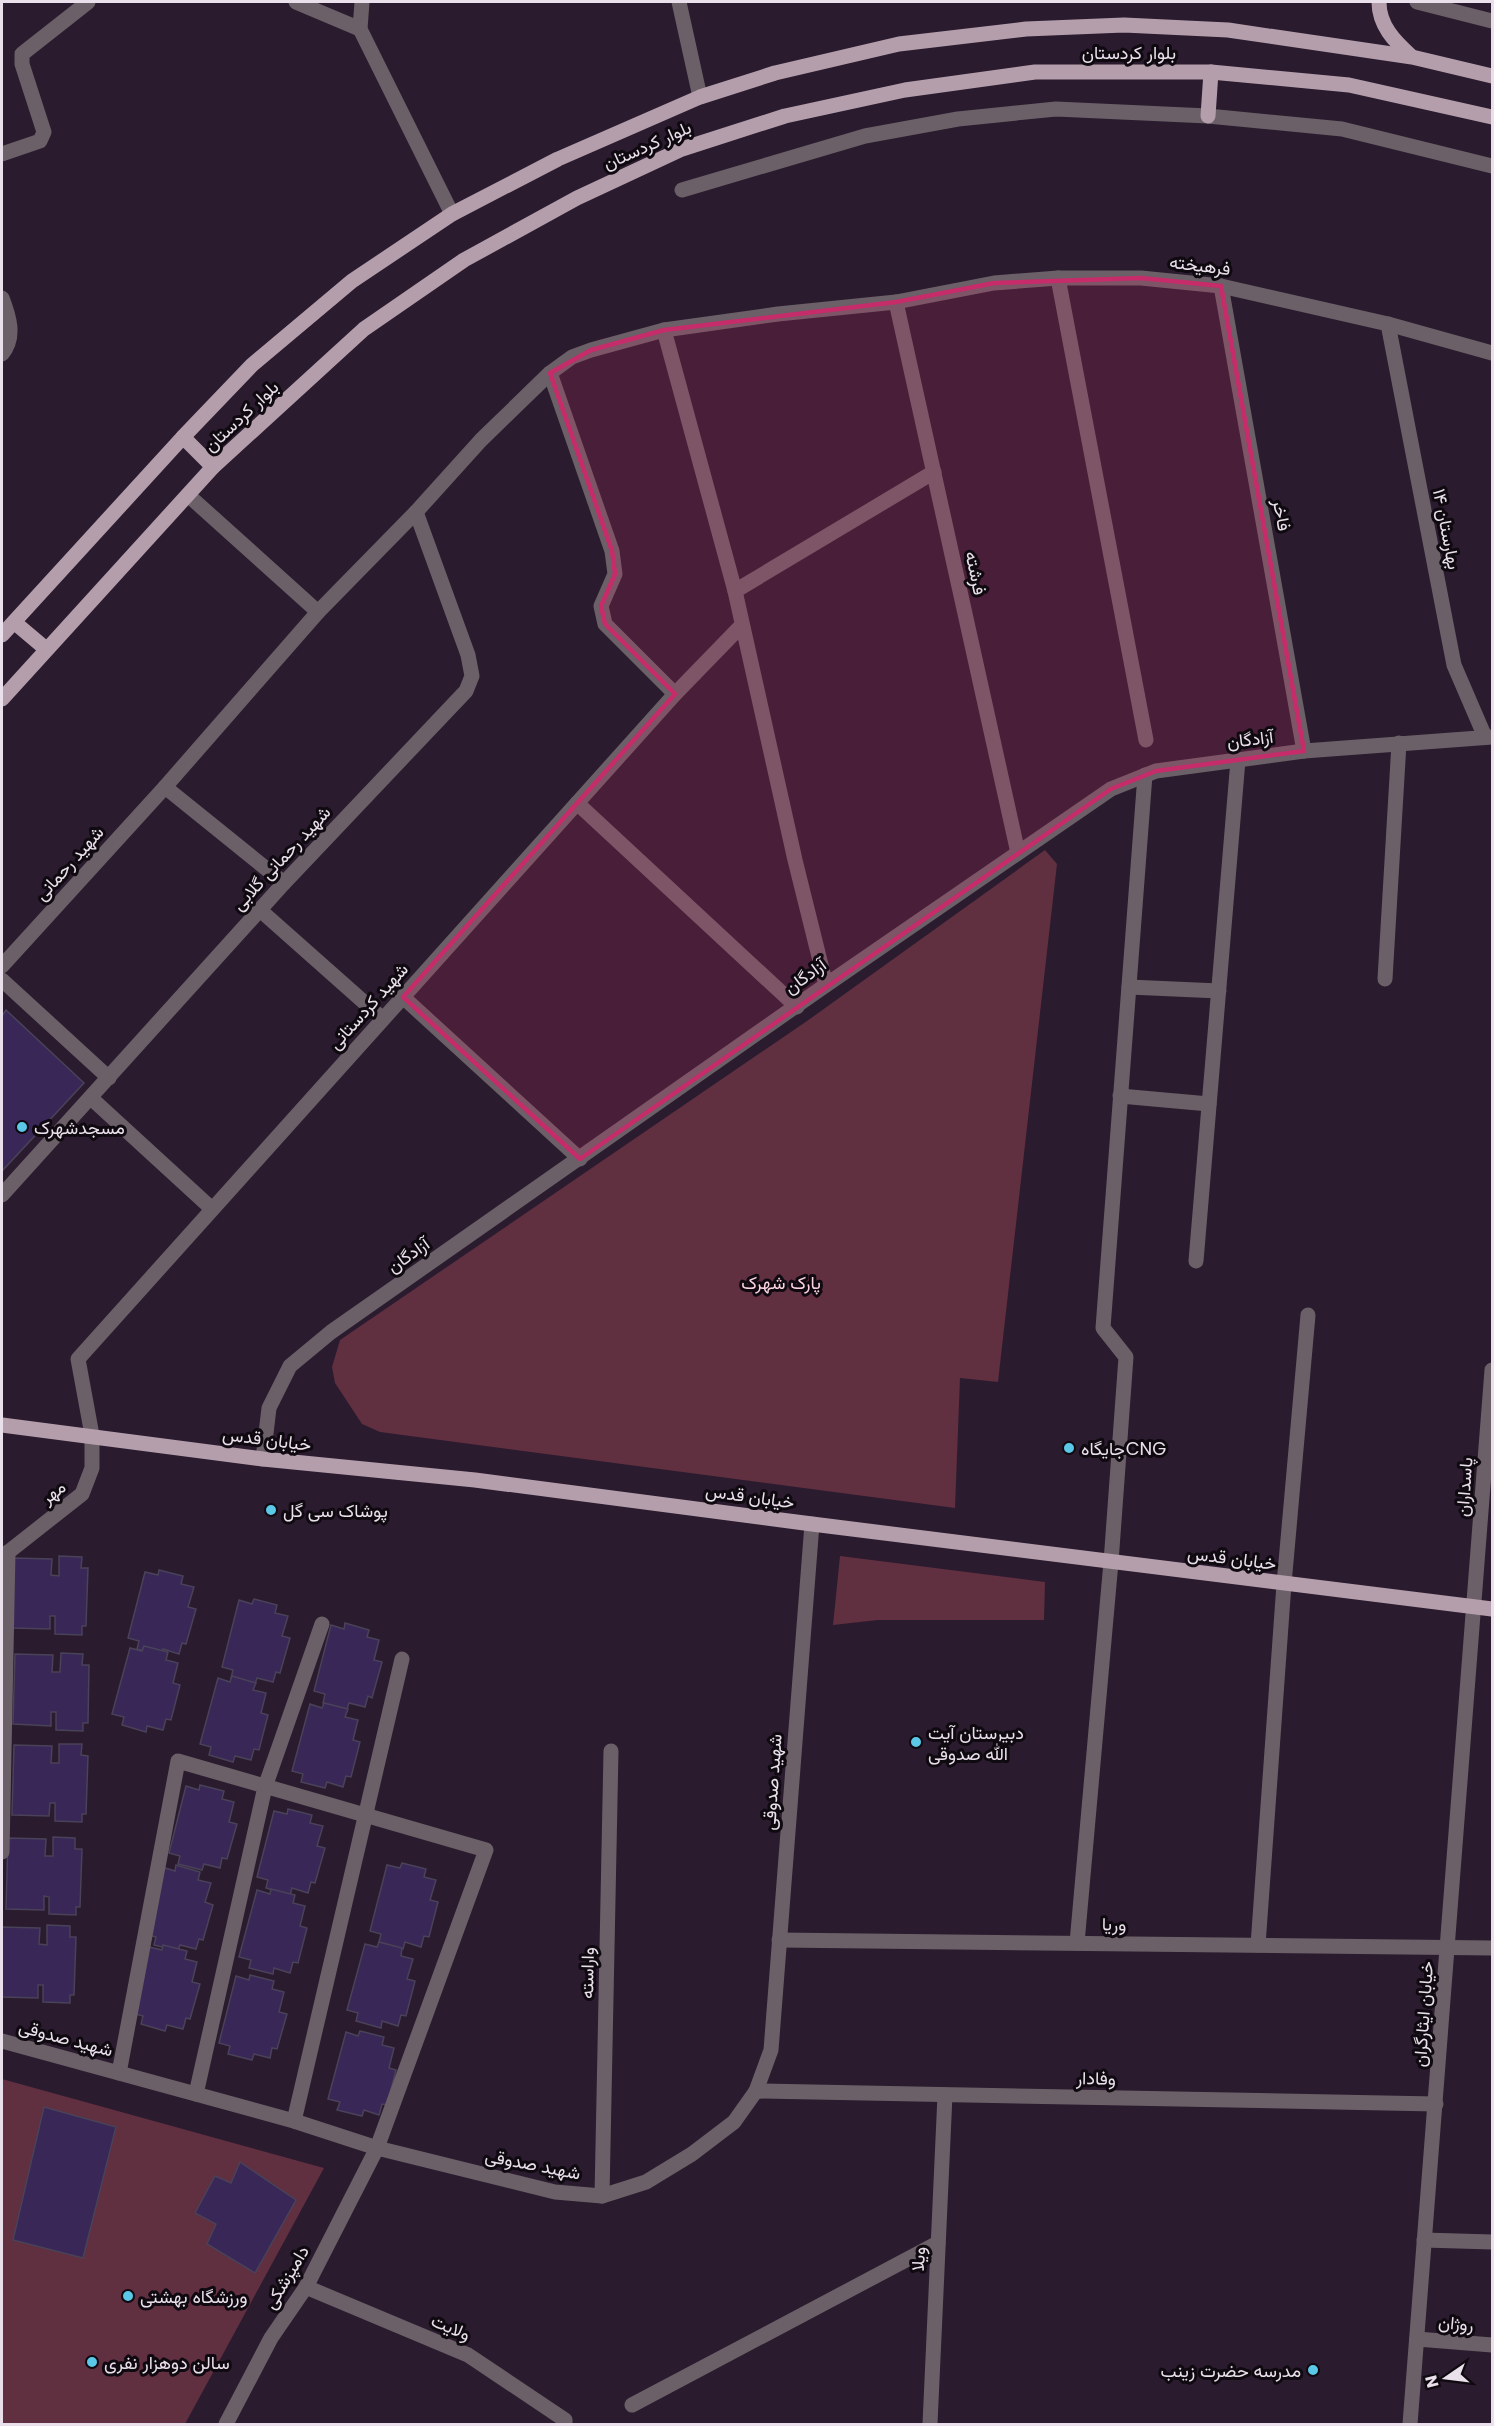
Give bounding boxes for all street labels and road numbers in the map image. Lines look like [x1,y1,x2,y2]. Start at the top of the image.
street label: بلوار کردستان [1082,40,1176,65]
street label: بلوار کردستان [599,114,695,176]
street label: فرهیخته [1168,249,1232,281]
street label: بلوار کردستان [198,375,284,457]
street label: بهارستان ۱۴ [1427,486,1467,572]
street label: فاخر [1267,496,1297,533]
street label: فرشته [959,549,993,597]
street label: آزادگان [1225,724,1276,754]
street label: شهید رحمانی گلابی [226,800,336,916]
street label: شهید رحمانی [29,820,109,906]
street label: آزادگان [779,951,833,1000]
street label: شهید کردستانی [322,957,414,1055]
street label: آزادگان [382,1230,436,1279]
street label: خیابان قدس [221,1421,313,1457]
street label: پاسداران [1449,1456,1479,1518]
street label: مهر [34,1474,71,1510]
street label: خیابان قدس [704,1477,796,1515]
street label: خیابان قدس [1186,1540,1278,1576]
street label: شهید صدوقی [756,1733,788,1831]
street label: وریا [1102,1911,1126,1937]
street label: واراسته [574,1947,600,1999]
street label: خیابان ایثارگران [1407,1960,1439,2068]
street label: شهید صدوقی [16,2013,116,2063]
street label: وفادار [1075,2065,1116,2091]
street label: شهید صدوقی [483,2143,583,2185]
street label: دامپزشکی [257,2240,315,2314]
street label: ویلا [905,2246,931,2272]
street label: ولایت [427,2308,475,2346]
street label: روژان [1437,2309,1475,2337]

